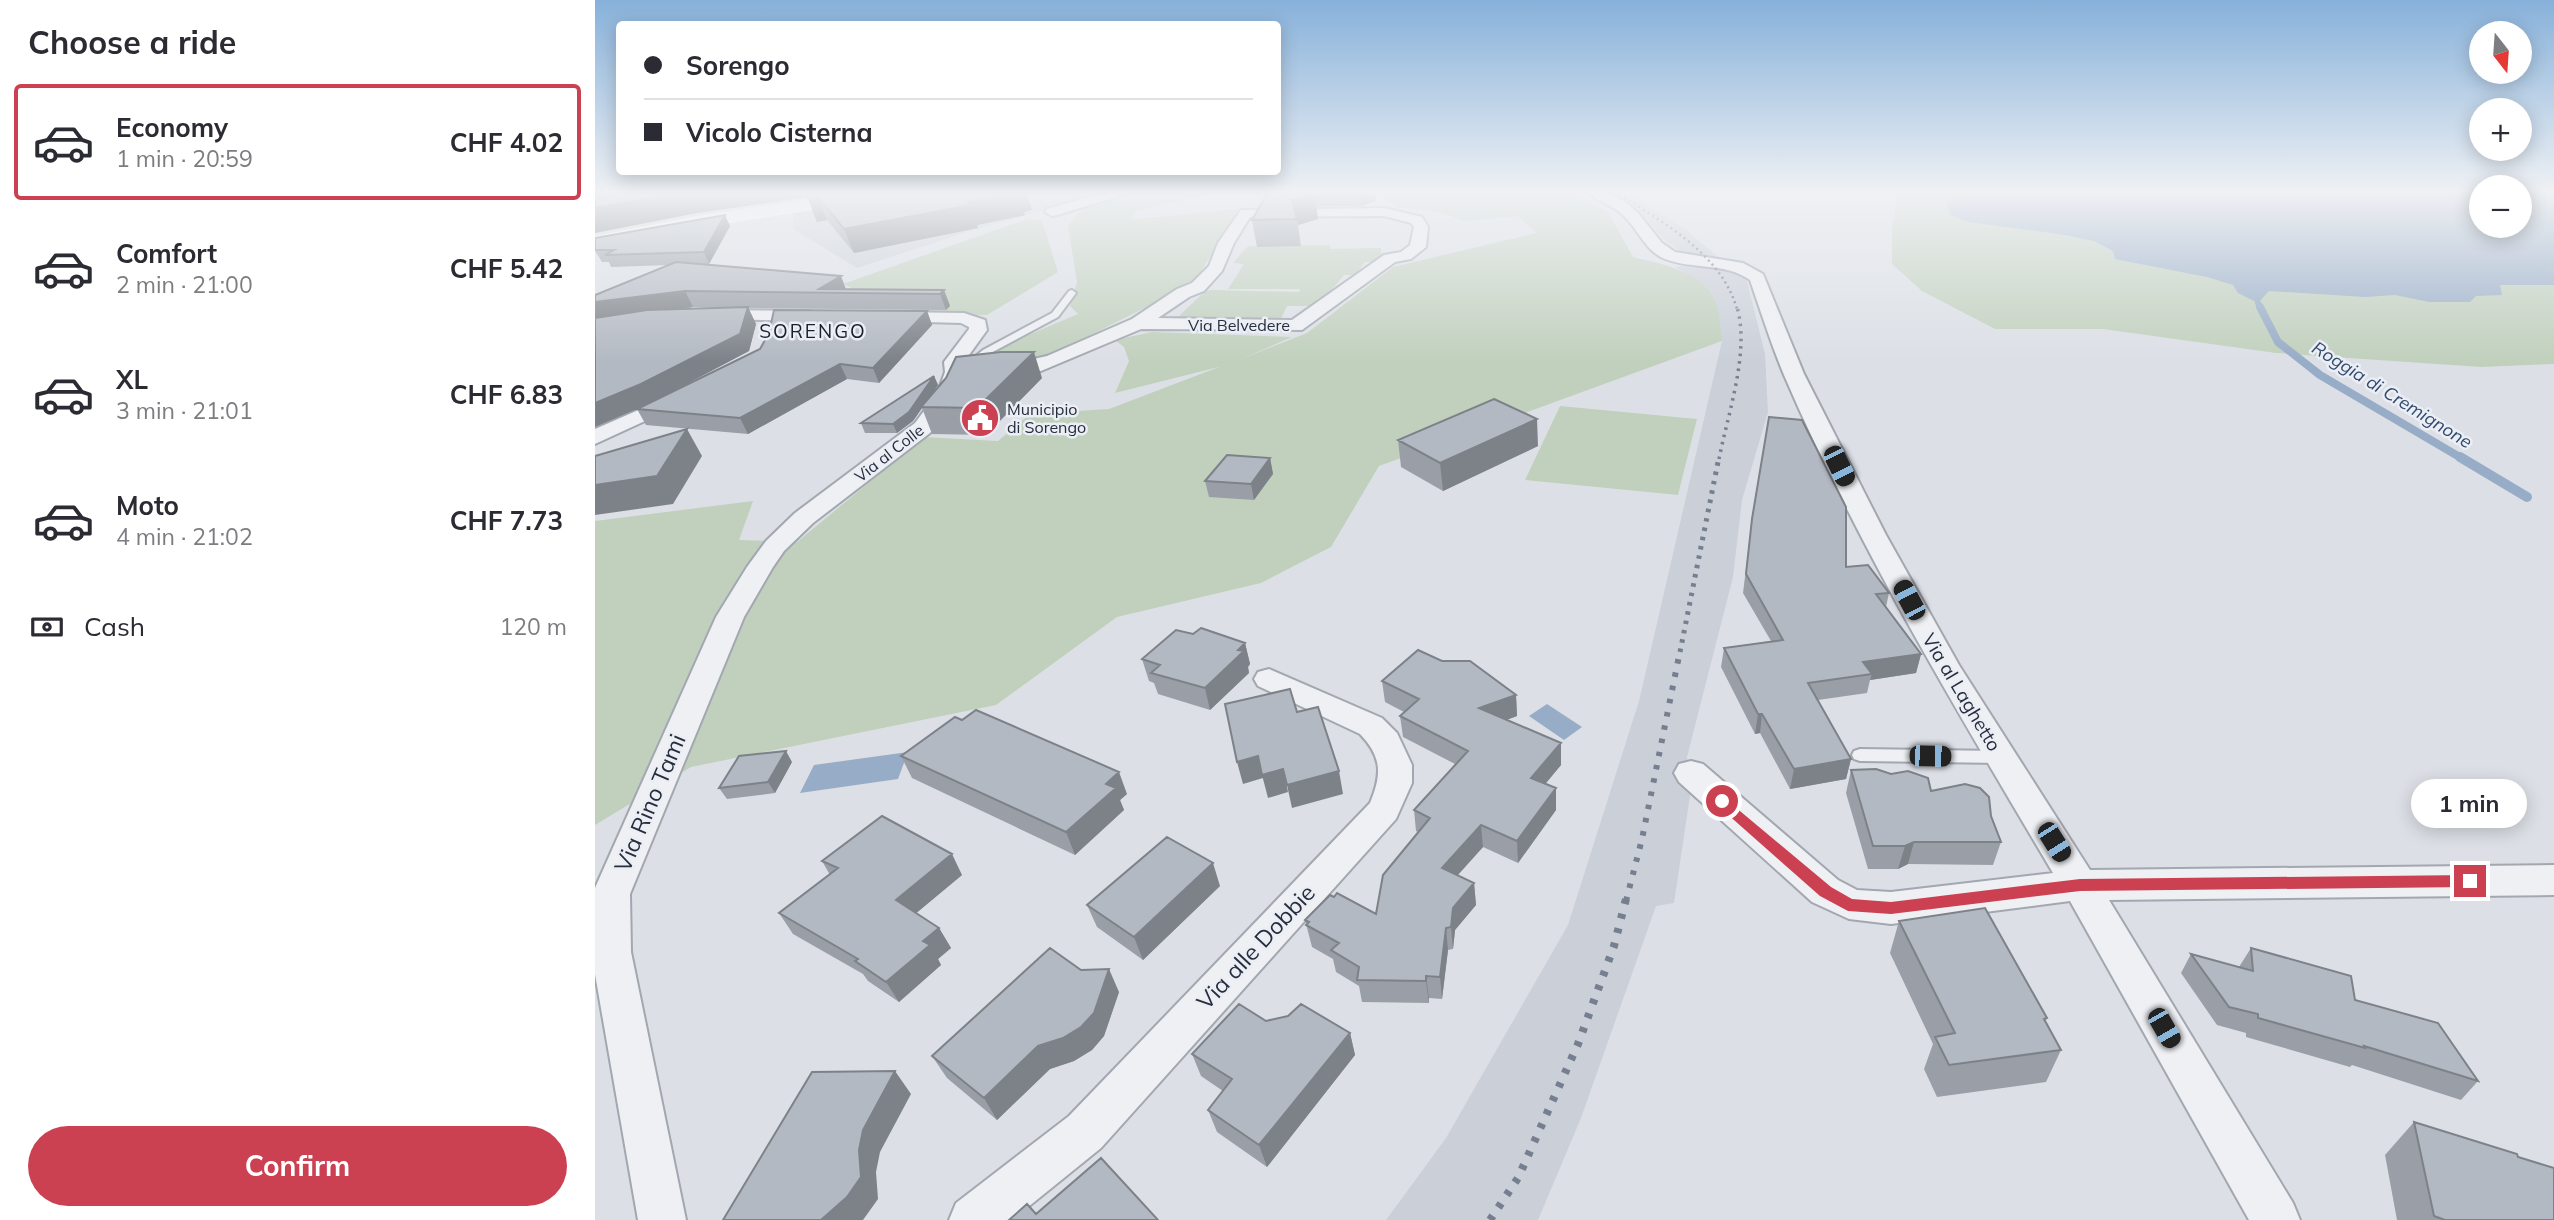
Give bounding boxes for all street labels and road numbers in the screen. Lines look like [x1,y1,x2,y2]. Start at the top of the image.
street label: Via Belvedere [1188,315,1290,335]
street label: Via al Colle [850,420,928,486]
street label: Via al Laghetto [1917,629,2007,755]
street label: Via Rino Tami [607,730,692,876]
street label: Via alle Dobbie [1190,878,1321,1015]

